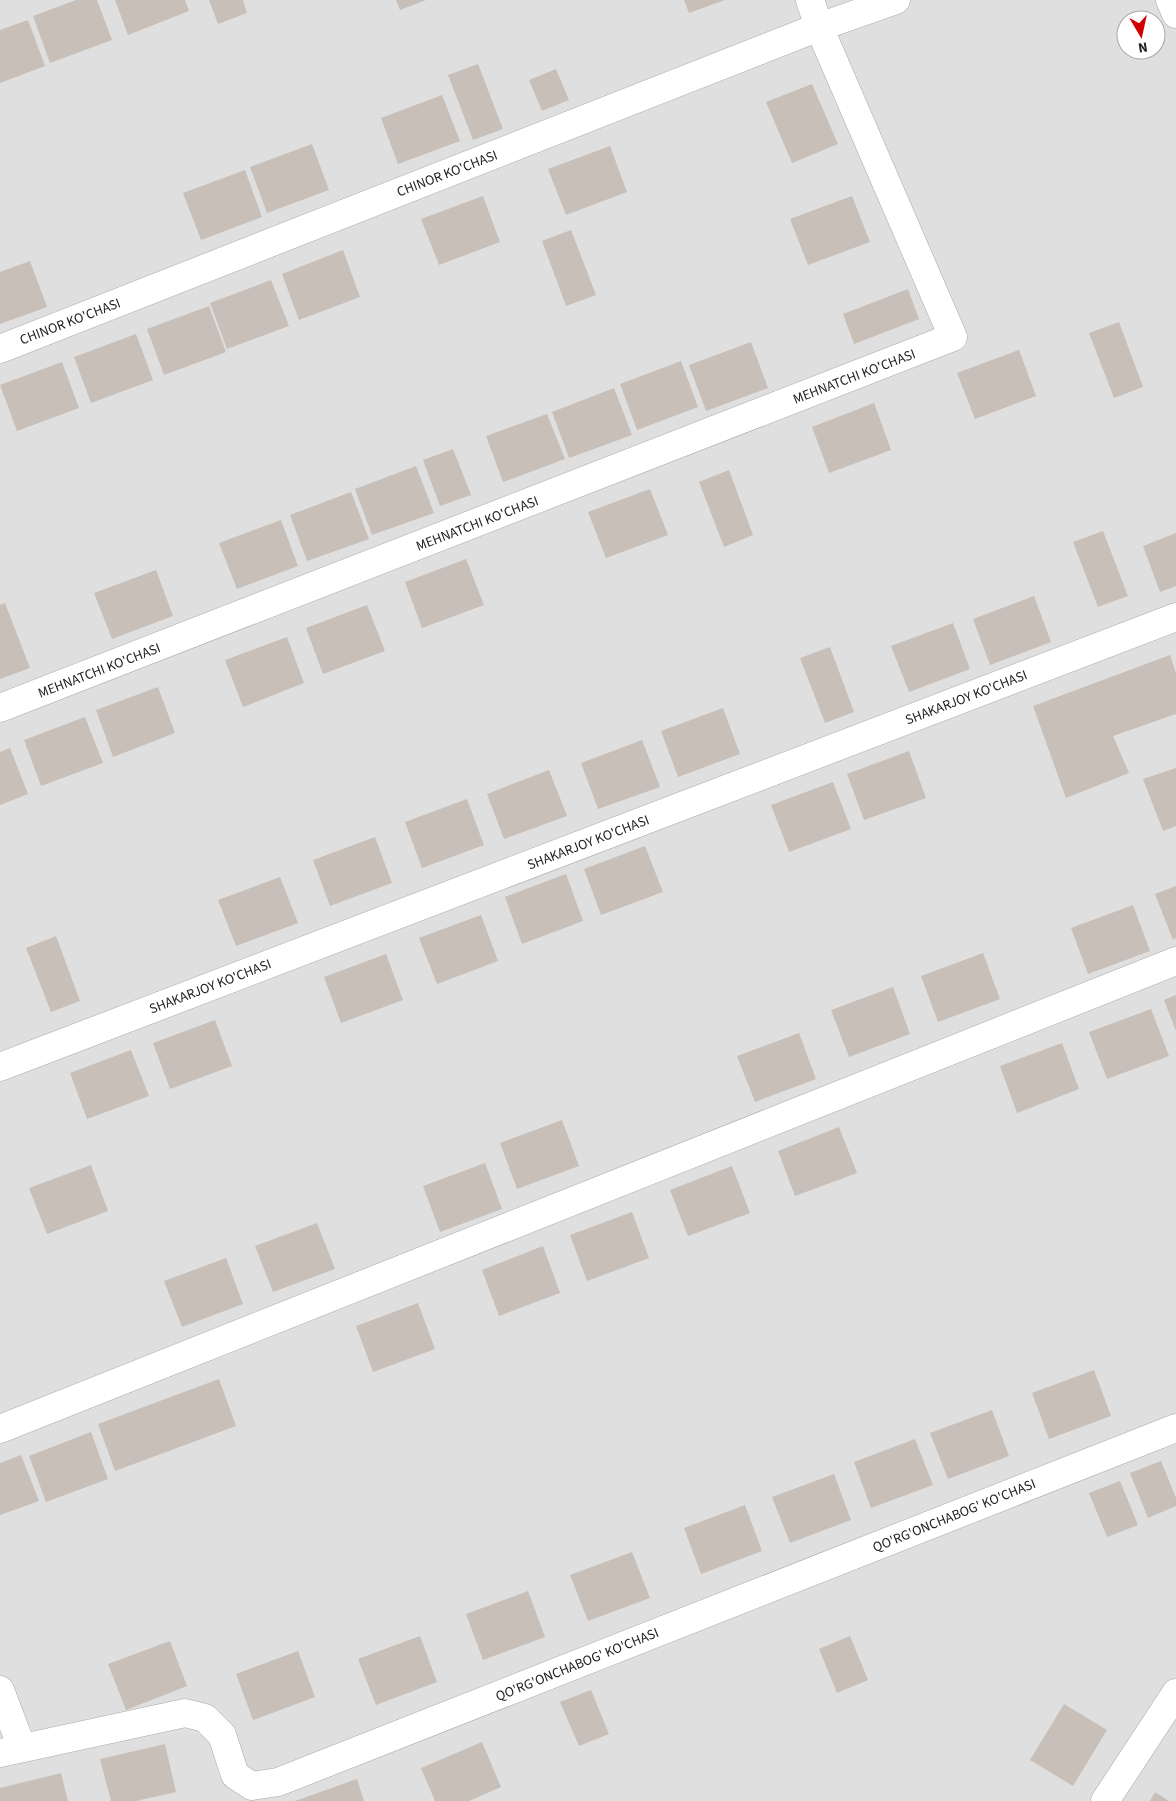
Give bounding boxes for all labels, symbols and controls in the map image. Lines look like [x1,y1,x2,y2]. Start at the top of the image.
north arrow [1116,10,1166,60]
text: N [1137,36,1149,57]
street label: CHINOR KO'CHASI [394,146,501,202]
street label: CHINOR KO'CHASI [17,294,124,350]
street label: MEHNATCHI KO'CHASI [790,344,919,410]
street label: MEHNATCHI KO'CHASI [413,491,542,557]
street label: MEHNATCHI KO'CHASI [35,638,164,704]
street label: SHAKARJOY KO'CHASI [902,665,1030,730]
street label: SHAKARJOY KO'CHASI [524,810,652,875]
street label: SHAKARJOY KO'CHASI [146,954,274,1019]
street label: QO'RG'ONCHABOG' KO'CHASI [870,1474,1039,1558]
street label: QO'RG'ONCHABOG' KO'CHASI [493,1623,662,1707]

